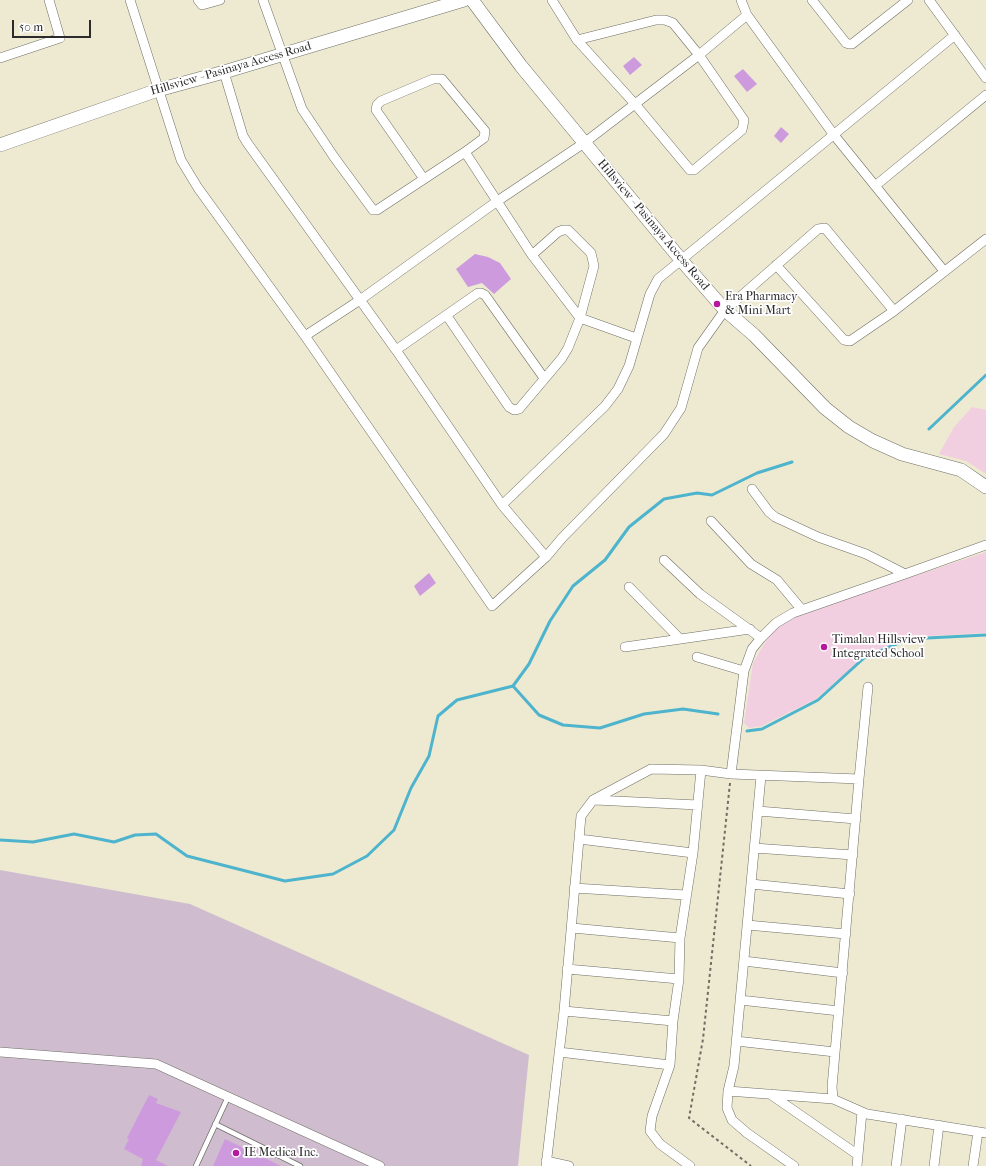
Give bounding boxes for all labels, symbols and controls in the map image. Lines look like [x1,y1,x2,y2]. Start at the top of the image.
scale bar [14,12,93,38]
text: 50 m [19,20,43,34]
street label: Hillsview - Pasinaya Access Road [149,39,313,99]
street label: Hillsview - Pasinaya Access Road [594,157,712,293]
place label: Era Pharmacy & Mini Mart [725,290,797,318]
marker: Era Pharmacy & Mini Mart [712,299,722,309]
place label: Timalan Hillsview Integrated School [832,633,926,661]
marker: Timalan Hillsview Integrated School [819,642,829,652]
place label: IE Medica Inc. [244,1146,318,1160]
marker: IE Medica Inc. [231,1148,241,1158]

